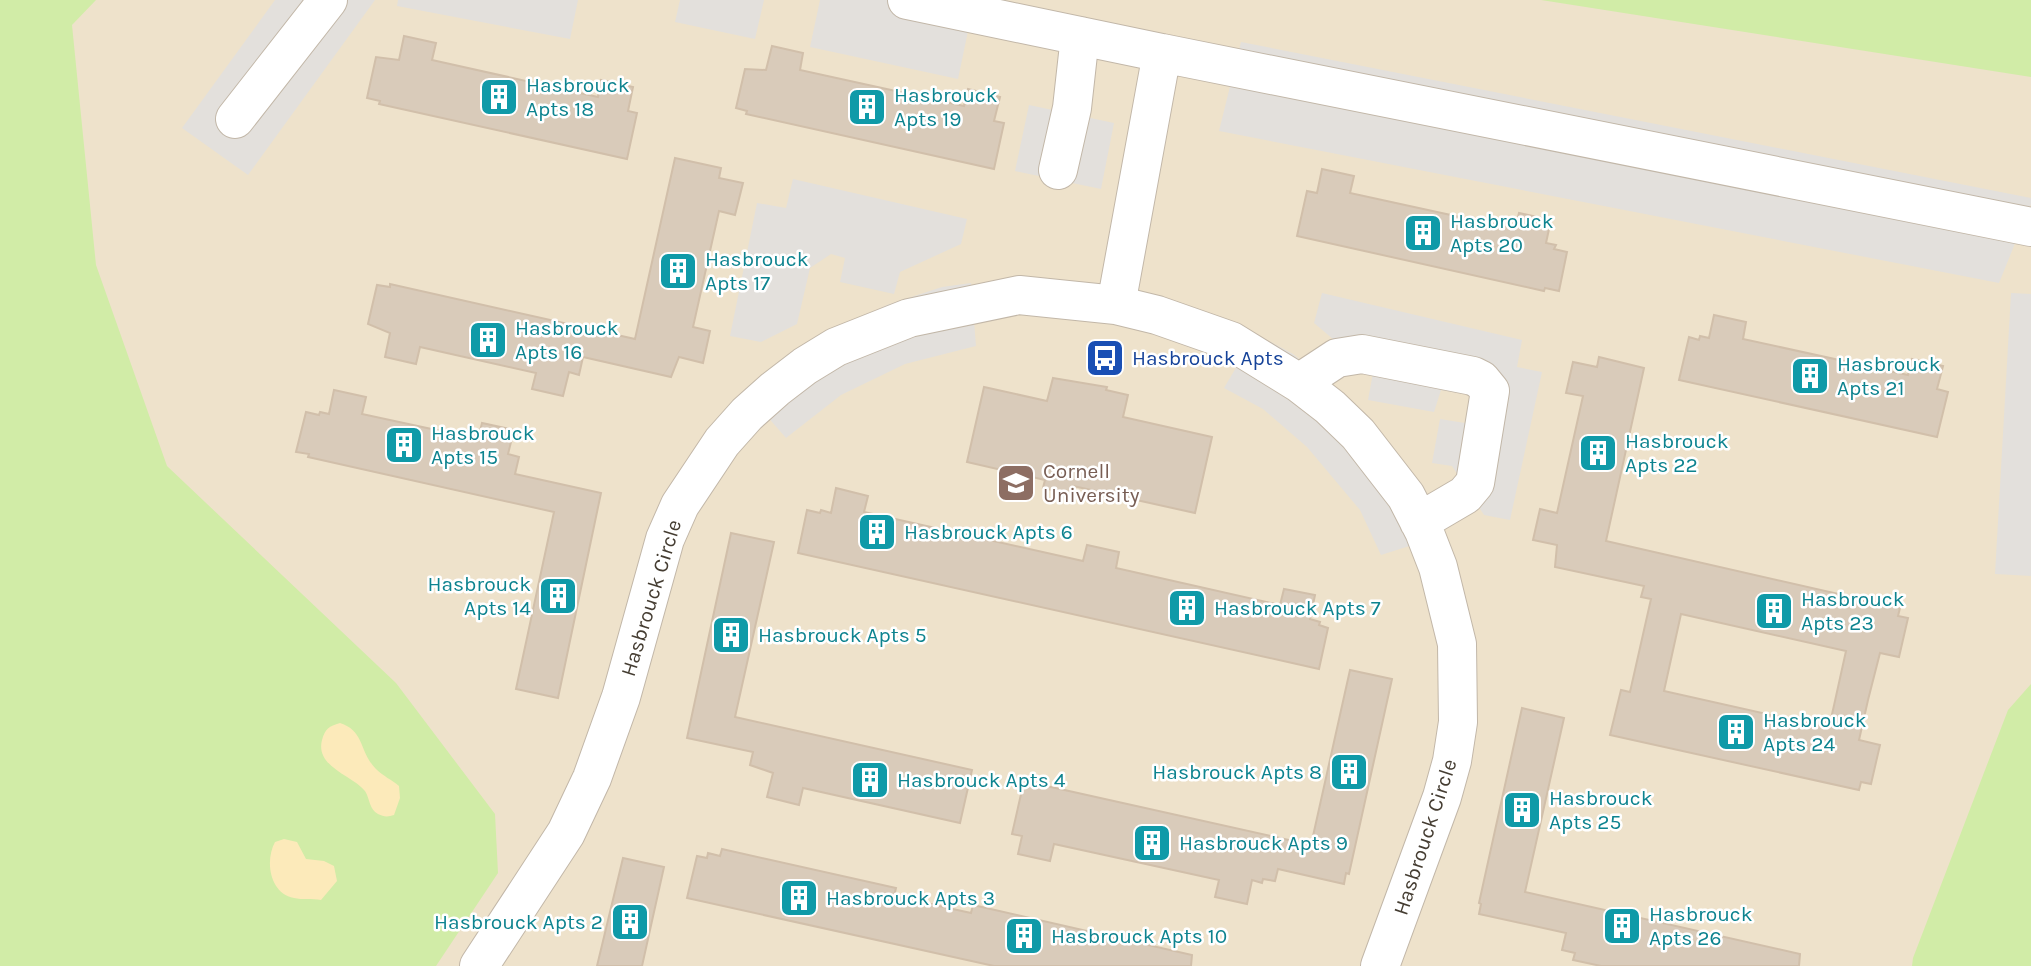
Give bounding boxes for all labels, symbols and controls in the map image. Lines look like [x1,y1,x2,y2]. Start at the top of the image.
place label: Hasbrouck Apts 18 [526,73,630,121]
building icon: Hasbrouck Apts 18 [478,76,520,118]
place label: Hasbrouck Apts 19 [894,83,998,131]
building icon: Hasbrouck Apts 19 [846,86,888,128]
place label: Hasbrouck Apts 20 [1450,209,1554,257]
building icon: Hasbrouck Apts 20 [1402,212,1444,254]
place label: Hasbrouck Apts 17 [705,247,809,295]
building icon: Hasbrouck Apts 17 [657,250,699,292]
place label: Hasbrouck Apts 16 [515,316,619,364]
building icon: Hasbrouck Apts 16 [467,319,509,361]
bus stop icon: Hasbrouck Apts [1084,337,1126,379]
place label: Hasbrouck Apts [1132,346,1284,370]
place label: Hasbrouck Apts 21 [1837,352,1941,400]
building icon: Hasbrouck Apts 21 [1789,355,1831,397]
place label: Hasbrouck Apts 15 [431,421,535,469]
building icon: Hasbrouck Apts 15 [383,424,425,466]
place label: Hasbrouck Apts 22 [1625,429,1729,477]
building icon: Hasbrouck Apts 22 [1577,432,1619,474]
place label: Cornell University [1043,459,1140,507]
school or university icon: Cornell University [995,462,1037,504]
building icon: Hasbrouck Apts 6 [856,511,898,553]
street label: Hasbrouck Circle [616,517,686,679]
place label: Hasbrouck Apts 6 [904,520,1073,544]
place label: Hasbrouck Apts 14 [427,572,531,620]
building icon: Hasbrouck Apts 14 [537,575,579,617]
building icon: Hasbrouck Apts 7 [1166,587,1208,629]
place label: Hasbrouck Apts 23 [1801,587,1905,635]
building icon: Hasbrouck Apts 23 [1753,590,1795,632]
place label: Hasbrouck Apts 7 [1214,596,1381,620]
building icon: Hasbrouck Apts 5 [710,614,752,656]
place label: Hasbrouck Apts 5 [758,623,927,647]
place label: Hasbrouck Apts 24 [1763,708,1867,756]
building icon: Hasbrouck Apts 24 [1715,711,1757,753]
building icon: Hasbrouck Apts 8 [1328,751,1370,793]
street label: Hasbrouck Circle [1388,756,1462,918]
building icon: Hasbrouck Apts 4 [849,759,891,801]
place label: Hasbrouck Apts 8 [1152,760,1322,784]
place label: Hasbrouck Apts 4 [897,768,1066,792]
place label: Hasbrouck Apts 25 [1549,786,1653,834]
building icon: Hasbrouck Apts 25 [1501,789,1543,831]
building icon: Hasbrouck Apts 9 [1131,822,1173,864]
place label: Hasbrouck Apts 9 [1179,831,1348,855]
building icon: Hasbrouck Apts 3 [778,877,820,919]
place label: Hasbrouck Apts 3 [826,886,995,910]
building icon: Hasbrouck Apts 2 [609,901,651,943]
place label: Hasbrouck Apts 26 [1649,902,1753,950]
building icon: Hasbrouck Apts 26 [1601,905,1643,947]
place label: Hasbrouck Apts 2 [434,910,603,934]
building icon: Hasbrouck Apts 10 [1003,915,1045,957]
place label: Hasbrouck Apts 10 [1051,924,1227,948]

